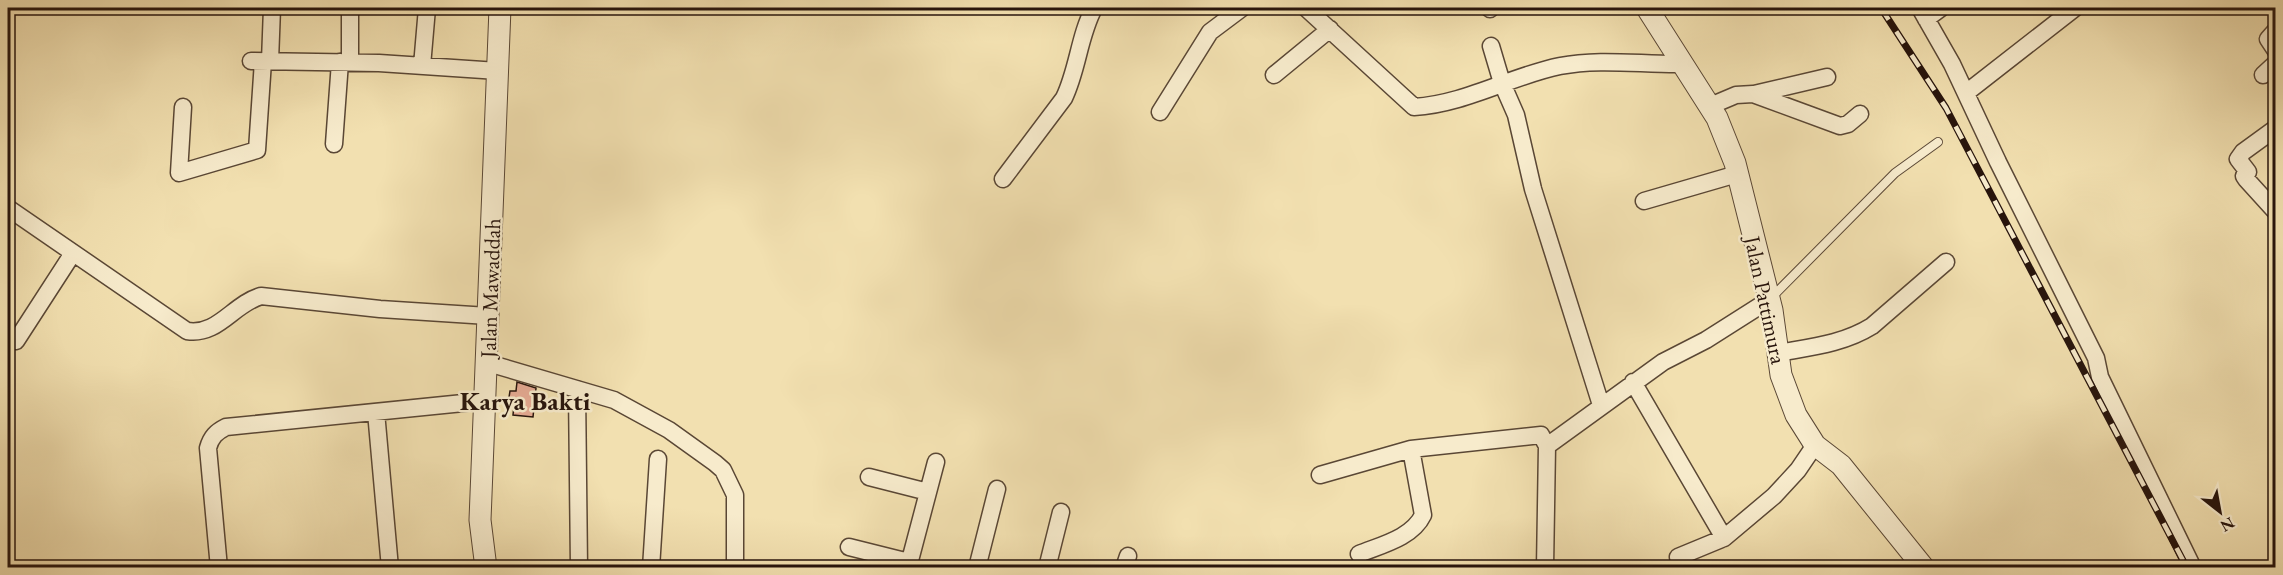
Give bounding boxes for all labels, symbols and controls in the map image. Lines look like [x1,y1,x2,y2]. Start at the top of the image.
street label: Jalan Mawaddah [473,218,507,360]
street label: Jalan Pattimura [1737,231,1793,367]
district label: Karya Bakti [460,384,591,418]
north arrow [2190,482,2250,542]
text: N [2216,512,2238,537]

